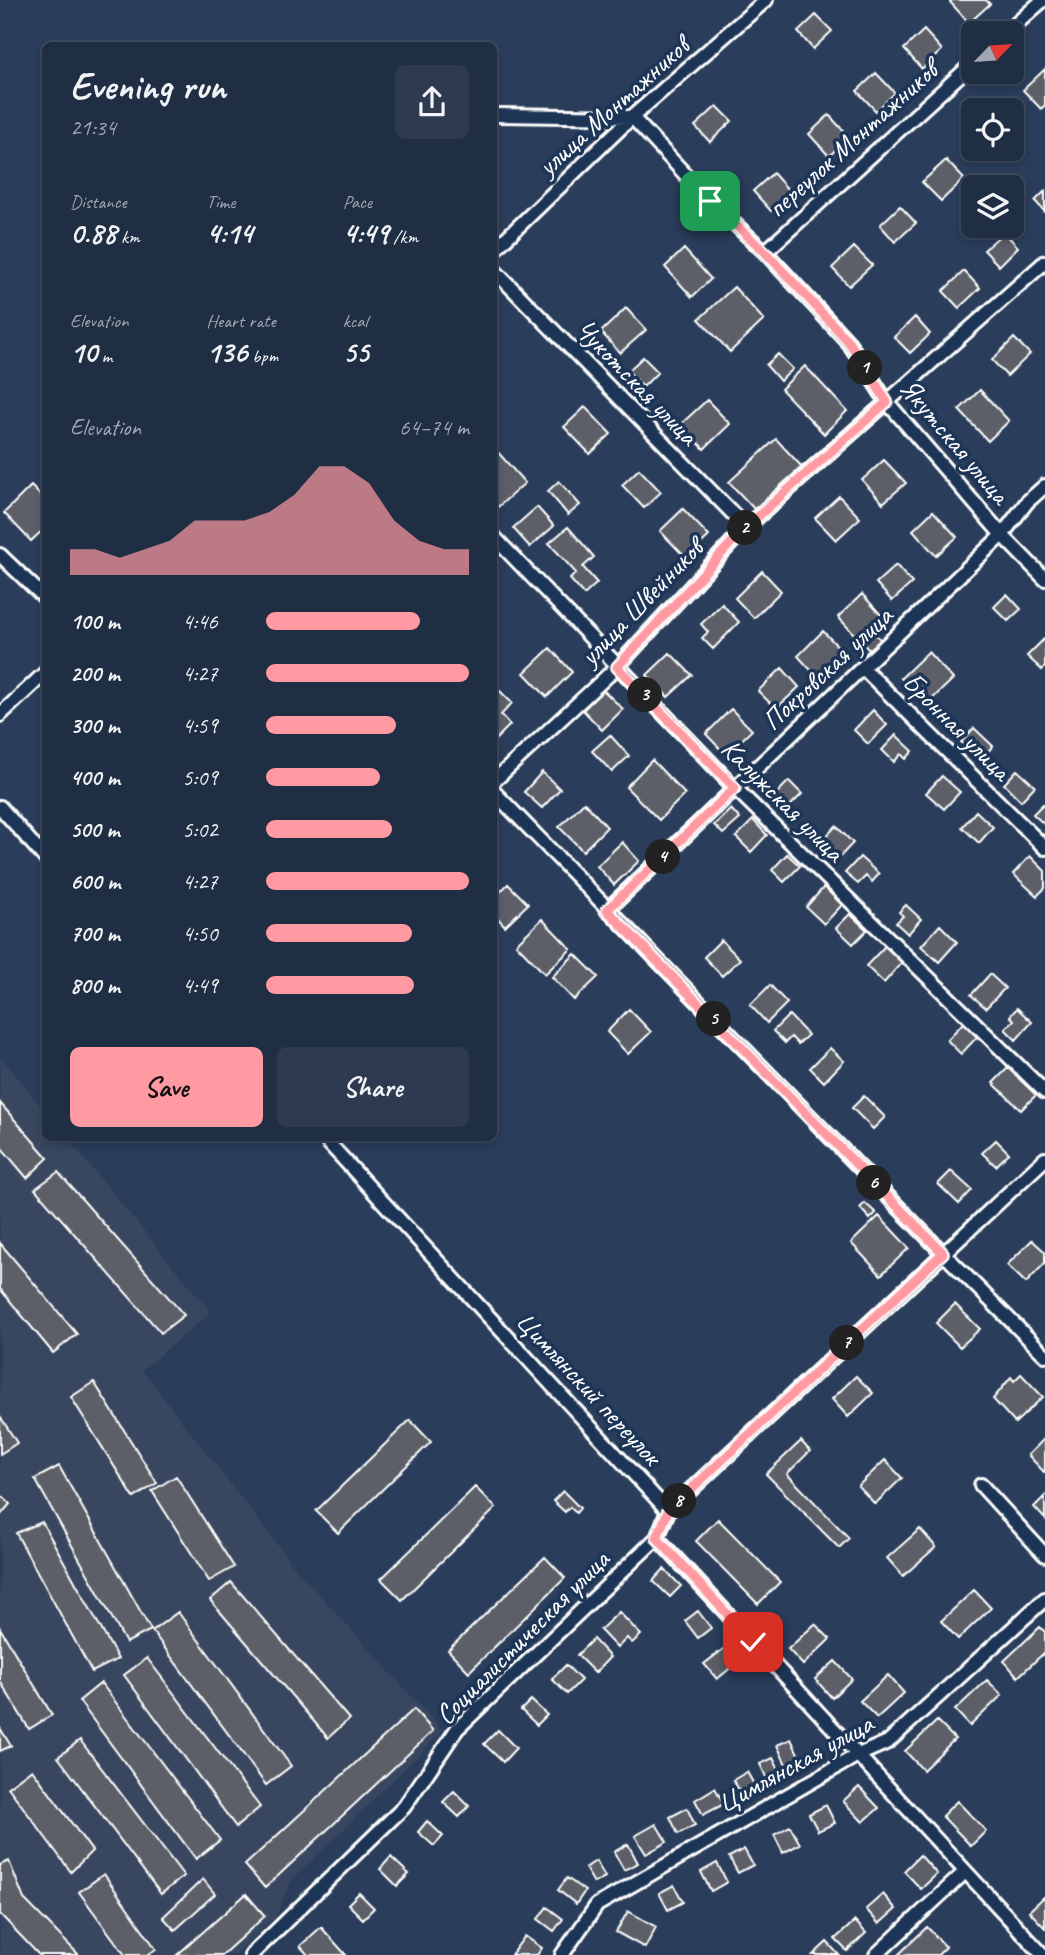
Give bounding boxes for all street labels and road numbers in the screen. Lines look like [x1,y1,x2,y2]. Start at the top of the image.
street label: улица Монтажников [529,26,700,185]
street label: переулок Монтажников [759,49,950,225]
street label: Чукотская улица [568,312,707,454]
street label: Якутская улица [892,371,1019,513]
street label: улица Швейников [570,527,714,674]
street label: Покровская улица [754,597,901,737]
street label: Бронная улица [896,665,1020,789]
street label: Калужская улица [714,731,853,870]
street label: Цимлянский переулок [509,1304,671,1474]
street label: Социалистическая улица [427,1541,618,1732]
street label: Цимлянская улица [711,1705,881,1820]

